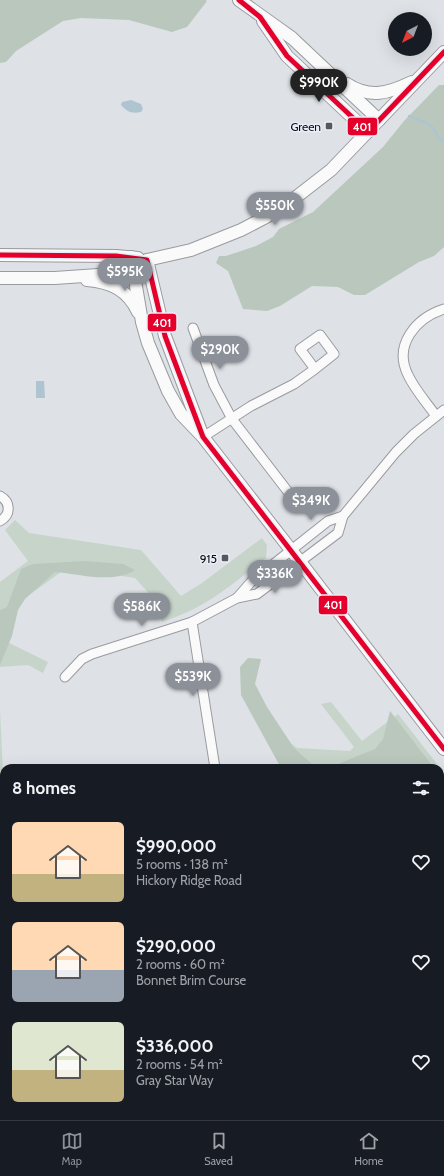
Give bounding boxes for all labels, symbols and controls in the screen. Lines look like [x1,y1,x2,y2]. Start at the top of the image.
north arrow [388,12,432,56]
map controls [388,12,432,56]
pin: $990K [291,69,347,103]
text: $990K [299,74,339,90]
line badge: 401 [347,117,378,136]
place label: Green [290,119,321,134]
text: 401 [353,120,371,134]
marker: Green [324,121,334,131]
pin: $550K [247,192,303,226]
text: $550K [256,197,294,213]
pin: $595K [97,258,153,292]
text: $595K [107,263,143,279]
line badge: 401 [147,313,177,332]
text: 401 [153,316,171,330]
pin: $290K [192,336,248,370]
text: $290K [200,341,240,357]
pin: $349K [283,487,339,521]
text: $349K [292,492,330,508]
place label: 915 [200,551,217,566]
marker: 915 [220,553,230,563]
pin: $336K [247,560,303,594]
text: $336K [256,565,294,581]
pin: $586K [114,593,170,627]
line badge: 401 [318,595,348,615]
text: $586K [123,598,161,614]
text: 401 [324,598,342,612]
pin: $539K [165,663,221,697]
text: $539K [175,668,212,684]
icon: filters [410,777,432,799]
text: 8 homes [12,778,76,798]
text: $990,000 [136,836,217,856]
icon: home [44,838,92,886]
icon: heart [410,851,432,873]
text: 5 rooms · 138 m² [136,856,228,872]
text: Hickory Ridge Road [136,872,242,888]
text: $290,000 [136,936,216,956]
icon: home [44,938,92,986]
icon: heart [410,951,432,973]
text: 2 rooms · 60 m² [136,956,225,972]
text: Bonnet Brim Course [136,972,246,988]
text: $336,000 [136,1036,214,1056]
icon: home [44,1038,92,1086]
icon: heart [410,1051,432,1073]
text: 2 rooms · 54 m² [136,1056,223,1072]
text: Gray Star Way [136,1072,214,1088]
tab: Map [61,1130,83,1168]
tab: Saved [204,1130,233,1168]
tab: Home [354,1130,383,1168]

